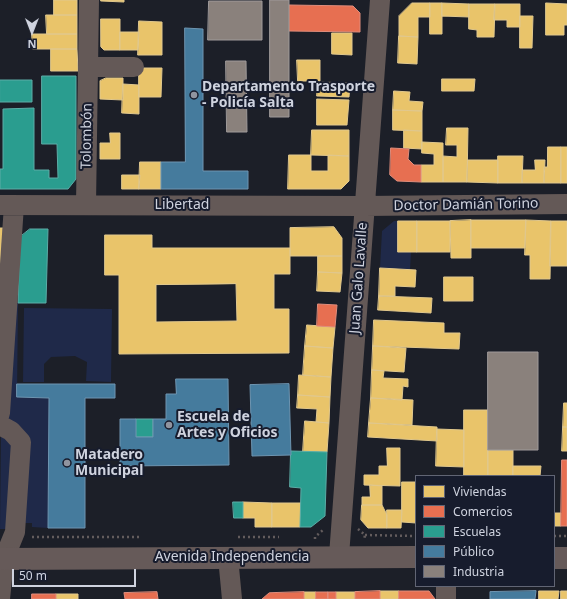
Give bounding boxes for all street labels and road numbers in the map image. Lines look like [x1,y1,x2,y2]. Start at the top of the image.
street label: Tolombón [78,103,96,169]
street label: Doctor Damián Torino [393,195,539,215]
street label: Libertad [155,197,209,213]
street label: Juan Galo Lavalle [347,222,371,334]
street label: Avenida Independencia [155,549,309,565]

